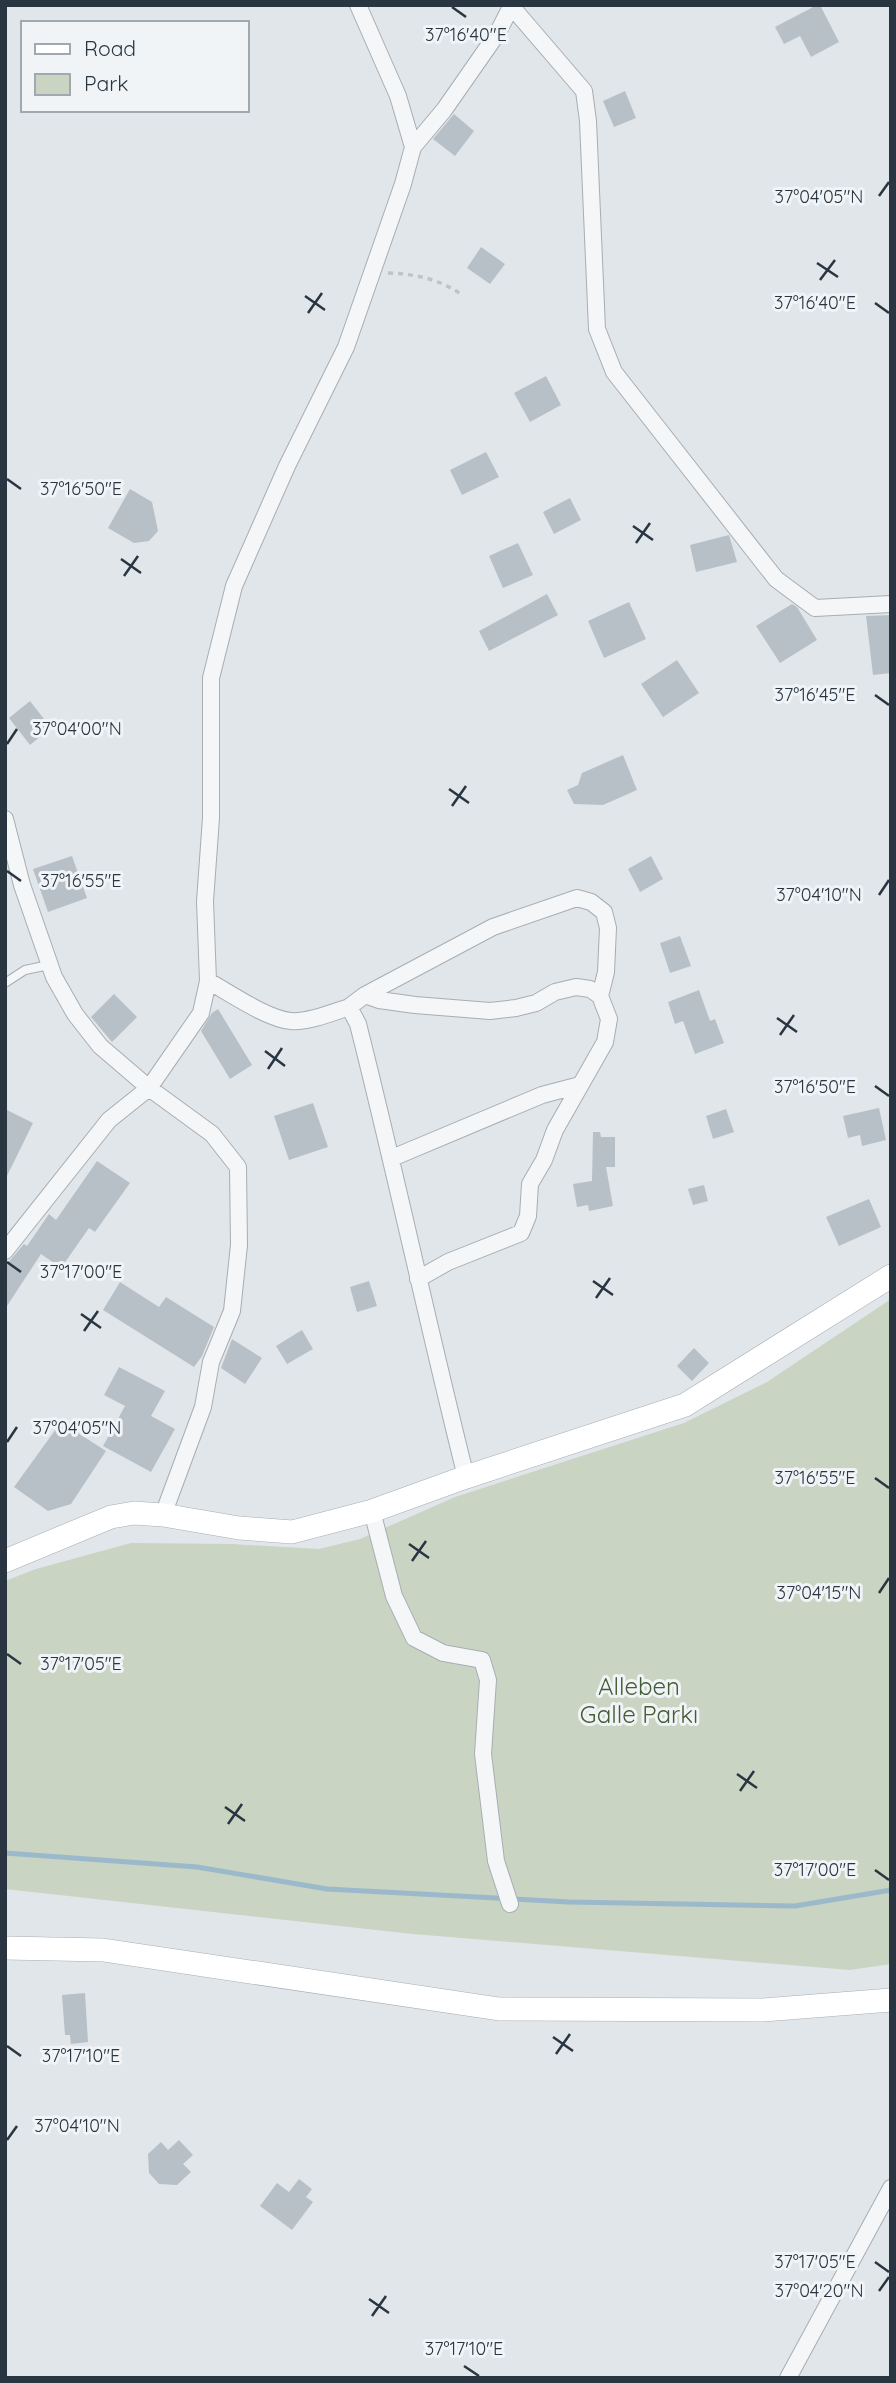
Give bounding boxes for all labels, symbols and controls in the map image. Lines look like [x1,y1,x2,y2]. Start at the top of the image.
legend [21,21,248,112]
text: 37°16'40"E [425,23,507,46]
text: Road [84,35,136,61]
text: Park [84,70,128,96]
text: 37°04'05"N [775,185,863,208]
text: 37°16'40"E [774,291,856,314]
text: 37°16'50"E [40,477,122,500]
text: 37°16'45"E [774,683,856,706]
text: 37°04'00"N [32,717,122,740]
text: 37°16'55"E [40,869,122,892]
text: 37°04'10"N [776,883,862,906]
text: 37°16'50"E [774,1075,856,1098]
text: 37°17'00"E [40,1260,122,1283]
text: 37°04'05"N [33,1416,121,1439]
text: 37°16'55"E [774,1466,856,1489]
text: 37°04'15"N [777,1581,861,1604]
text: 37°17'05"E [40,1652,122,1675]
park label: Alleben Galle Parkı [580,1671,698,1729]
text: 37°17'00"E [774,1858,856,1881]
text: 37°17'10"E [42,2044,120,2067]
text: 37°04'10"N [34,2114,120,2137]
text: 37°17'05"E [774,2250,856,2273]
text: 37°04'20"N [775,2279,864,2302]
text: 37°17'10"E [425,2337,503,2360]

